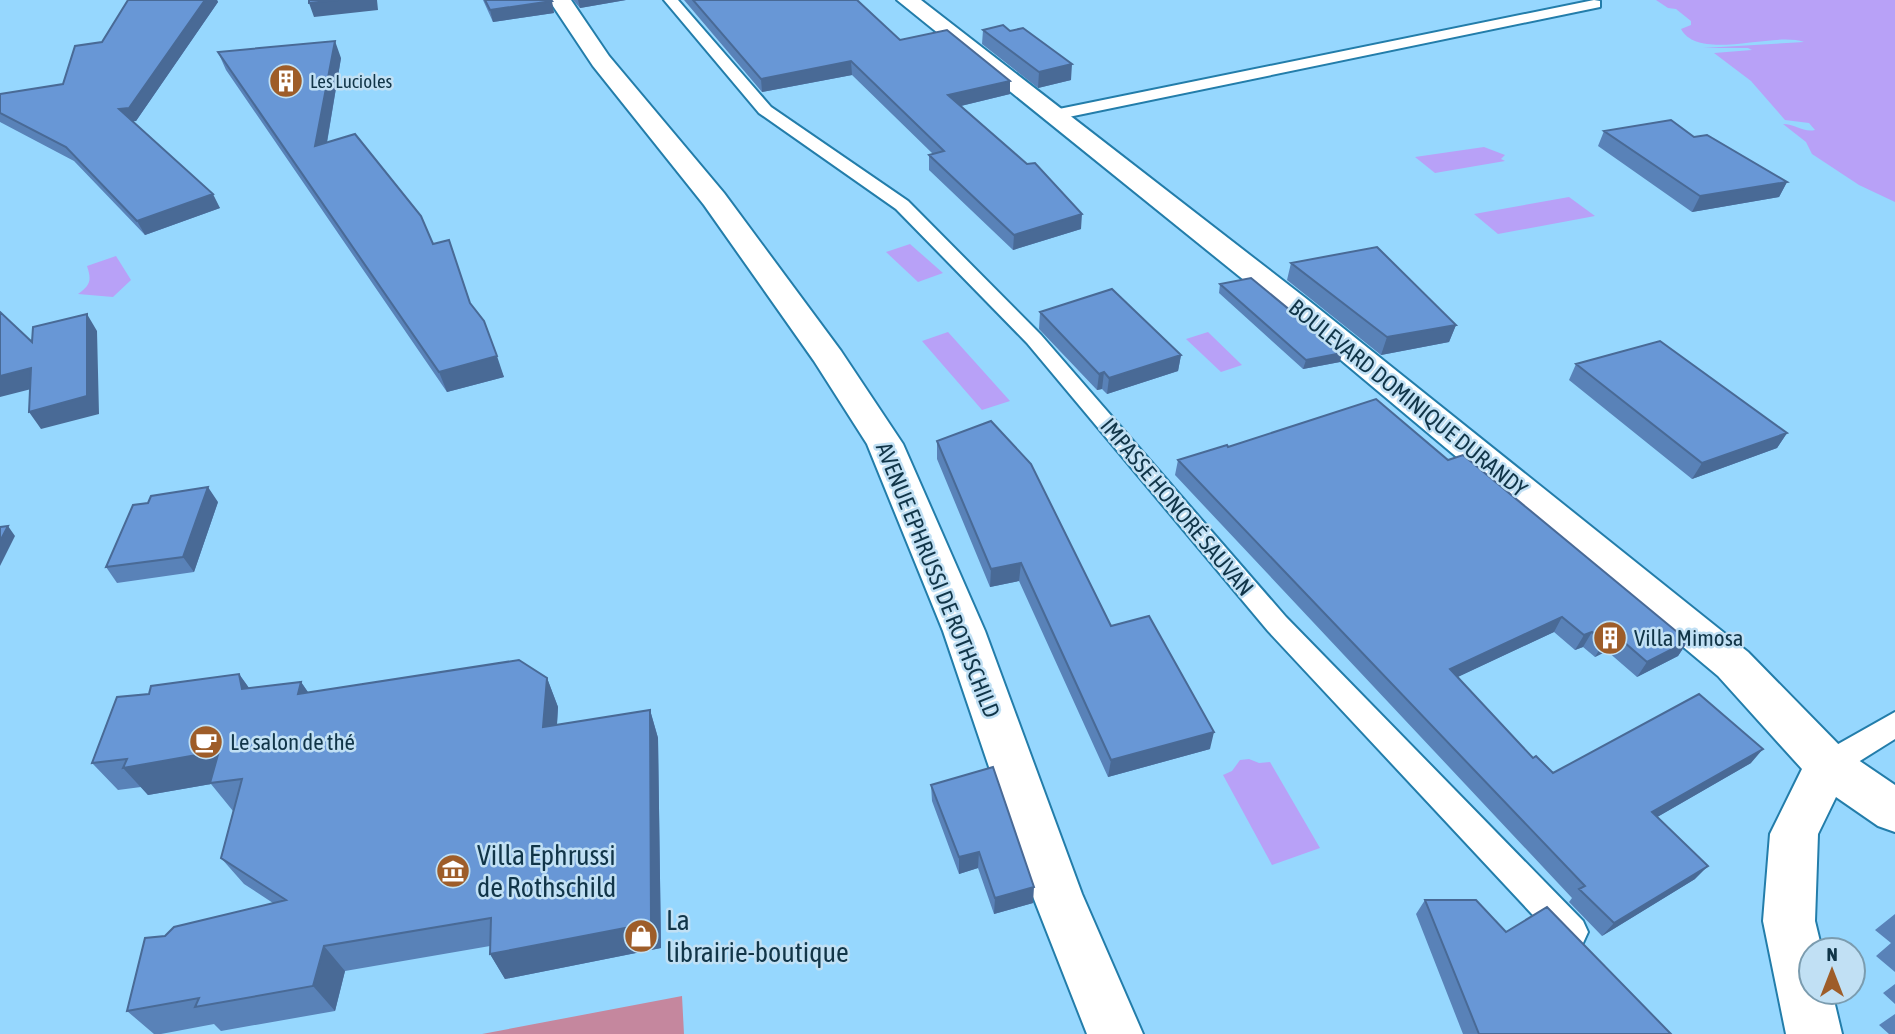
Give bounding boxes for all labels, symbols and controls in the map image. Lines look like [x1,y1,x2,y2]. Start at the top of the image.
building icon: Les Lucioles [267,62,305,100]
place label: Les Lucioles [310,70,393,92]
street label: BOULEVARD DOMINIQUE DURANDY [1284,294,1533,502]
street label: IMPASSE HONORÉ SAUVAN [1095,413,1259,601]
street label: AVENUE EPHRUSSI DE ROTHSCHILD [871,439,1005,721]
building icon: Villa Mimosa [1591,619,1629,657]
place label: Villa Mimosa [1634,625,1743,651]
cafe icon: Le salon de thé [187,723,225,761]
place label: Le salon de thé [230,729,355,755]
place label: Villa Ephrussi de Rothschild [477,839,616,903]
museum icon: Villa Ephrussi de Rothschild [434,852,472,890]
place label: La librairie-boutique [666,904,849,968]
shop icon: La librairie-boutique [622,917,660,955]
north arrow [1797,936,1867,1006]
text: N [1826,943,1838,965]

